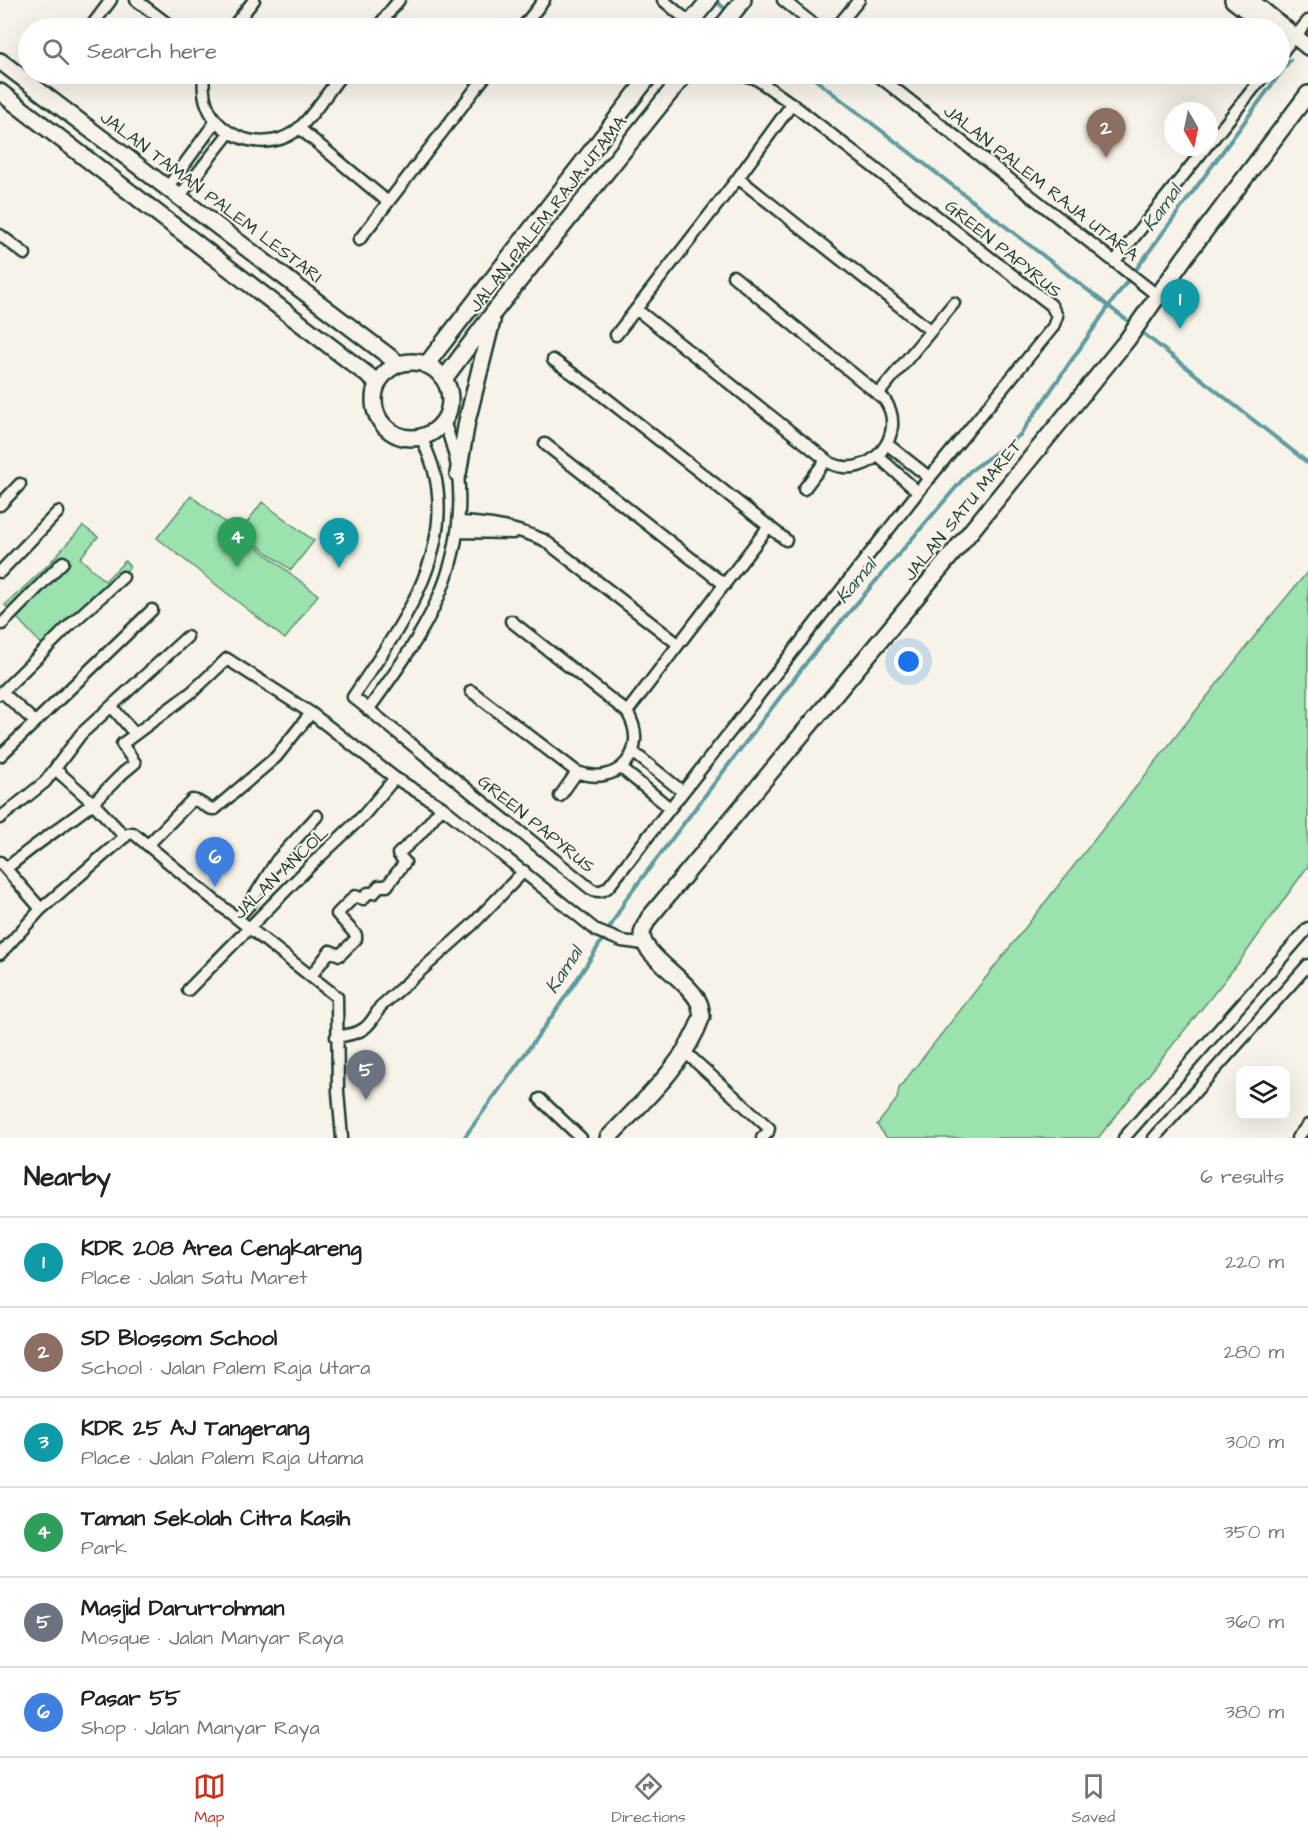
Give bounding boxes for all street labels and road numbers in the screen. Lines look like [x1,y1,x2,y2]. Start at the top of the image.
street label: JALAN PALEM RAJA UTARA [938,99,1144,268]
street label: JALAN TAMAN PALEM LESTARI [95,105,327,289]
street label: JALAN PALEM RAJA UTAMA [463,110,633,318]
street label: GREEN PAPYRUS [939,194,1067,304]
street label: JALAN SATU MARET [898,433,1029,586]
street label: GREEN PAPYRUS [472,769,600,879]
street label: JALAN ANCOL [228,821,335,925]

